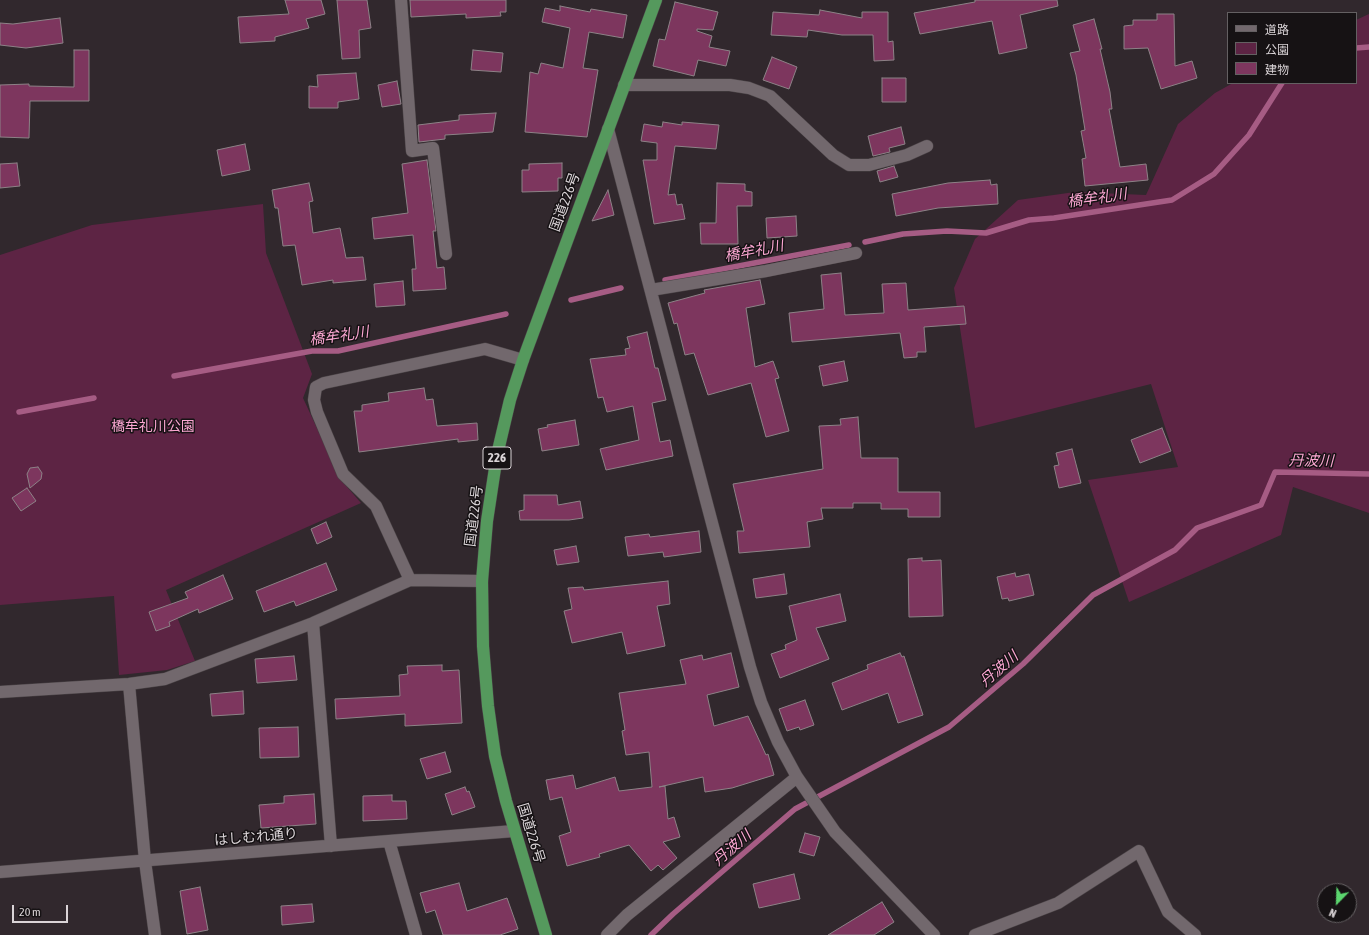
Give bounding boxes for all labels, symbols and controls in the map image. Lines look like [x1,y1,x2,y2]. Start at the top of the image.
legend [1227,12,1357,84]
text: 道路 [1265,23,1289,37]
text: 公園 [1265,43,1289,57]
text: 建物 [1265,63,1289,77]
street label: 国道226号 [547,170,583,234]
water label: 橋牟礼川 [1066,185,1128,211]
water label: 橋牟礼川 [723,236,785,266]
water label: 橋牟礼川 [308,323,370,349]
park label: 橋牟礼川公園 [111,419,195,435]
road number: 226 [483,447,511,469]
water label: 丹波川 [1288,452,1334,470]
street label: 国道226号 [462,484,486,548]
water label: 丹波川 [976,647,1022,691]
street label: 国道226号 [514,801,548,865]
street label: はしむれ通り [213,825,299,849]
water label: 丹波川 [709,826,755,870]
north arrow [1317,883,1357,923]
scale bar [14,897,70,923]
text: 20 m [19,905,41,919]
text: N [1327,906,1338,920]

